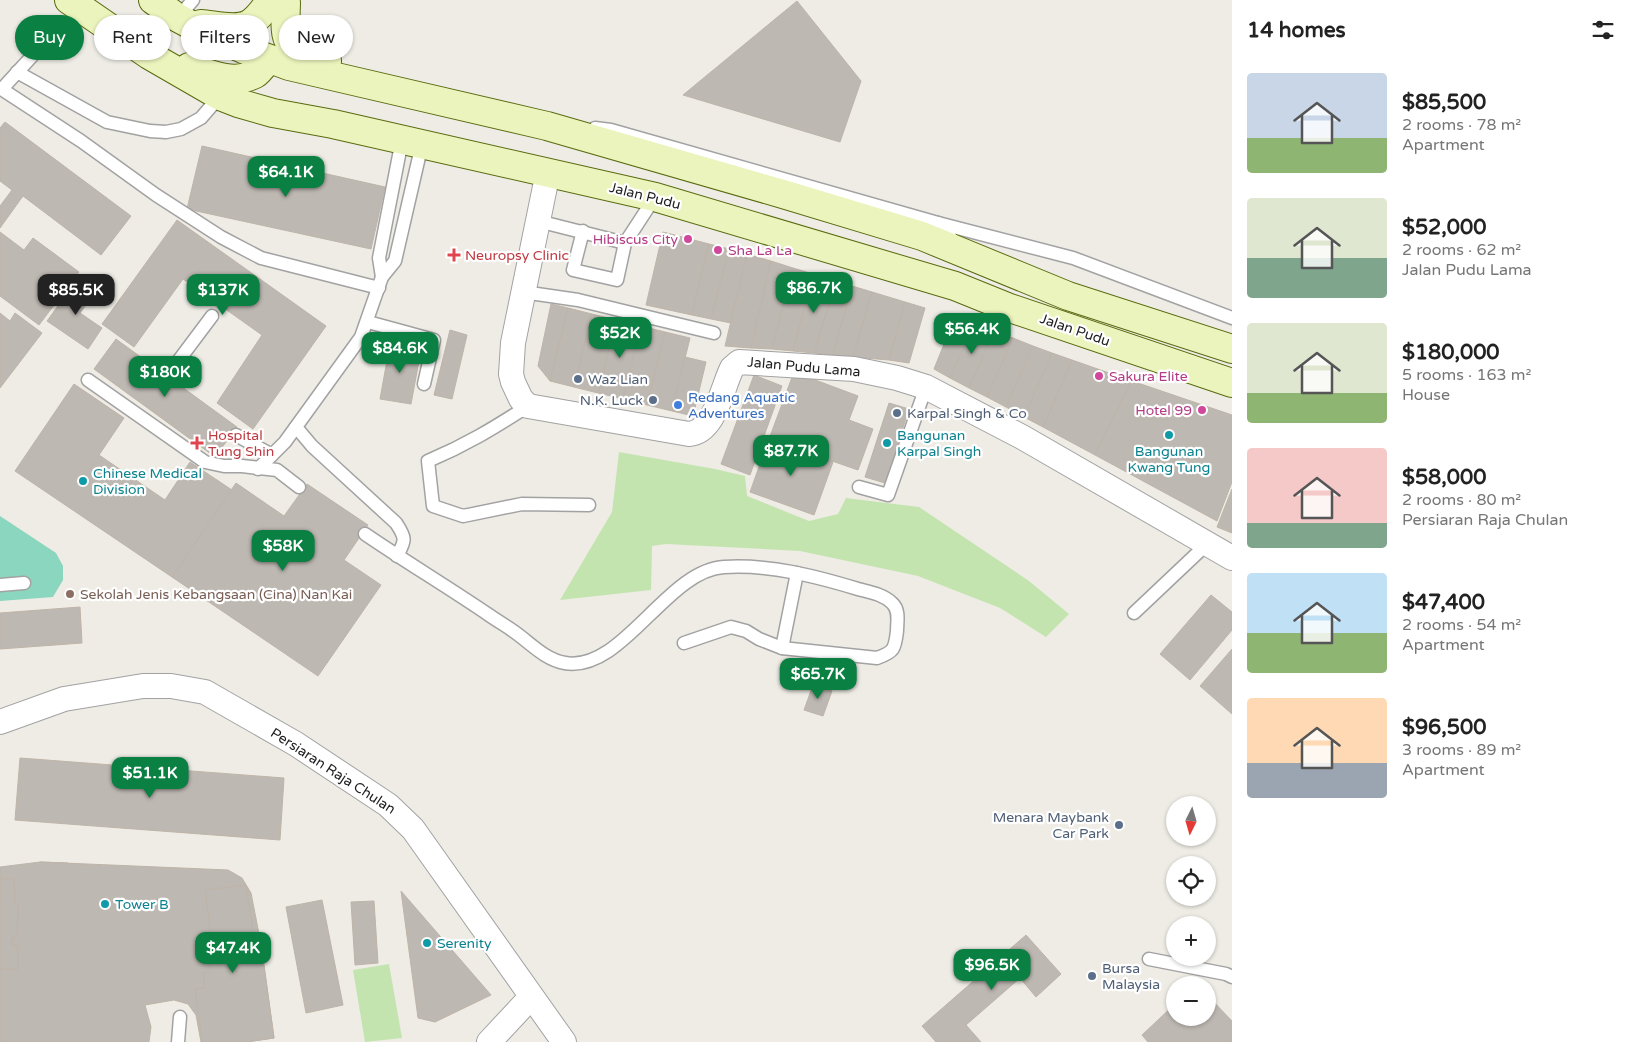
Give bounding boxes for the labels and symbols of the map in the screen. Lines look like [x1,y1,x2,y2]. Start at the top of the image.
pin: $64.1K [245,156,327,198]
street label: Jalan Pudu [607,179,683,213]
place label: Hibiscus City [593,231,678,248]
marker: Hibiscus City [682,233,694,245]
place label: Sha La La [728,242,792,259]
marker: Sha La La [712,244,724,256]
place label: Neuropsy Clinic [465,247,569,264]
marker: Neuropsy Clinic [447,248,461,262]
pin: $86.7K [773,272,855,314]
pin: $85.5K [35,274,117,316]
pin: $137K [188,274,258,316]
street label: Jalan Pudu [1038,310,1112,350]
pin: $56.4K [931,312,1013,355]
pin: $52K [590,316,650,359]
pin: $84.6K [359,332,441,374]
street label: Jalan Pudu Lama [747,354,861,380]
pin: $180K [130,356,200,398]
place label: Sakura Elite [1109,368,1188,385]
marker: Sakura Elite [1093,370,1105,382]
place label: Waz Lian [588,371,648,388]
marker: Waz Lian [572,373,584,385]
place label: Redang Aquatic Adventures [688,389,795,422]
place label: N.K. Luck [580,392,643,409]
marker: N.K. Luck [647,394,659,406]
marker: Redang Aquatic Adventures [672,399,684,411]
place label: Hotel 99 [1135,402,1192,419]
marker: Hotel 99 [1196,404,1208,416]
place label: Karpal Singh & Co [907,405,1027,422]
marker: Karpal Singh & Co [891,407,903,419]
place label: Hospital Tung Shin [208,427,274,460]
place label: Bangunan Karpal Singh [897,427,981,460]
marker: Bangunan Kwang Tung [1163,429,1175,441]
pin: $87.7K [750,434,832,477]
marker: Hospital Tung Shin [190,436,204,450]
marker: Bangunan Karpal Singh [881,437,893,449]
place label: Bangunan Kwang Tung [1128,443,1210,476]
place label: Chinese Medical Division [93,465,202,498]
marker: Chinese Medical Division [77,475,89,487]
pin: $58K [253,530,313,572]
place label: Sekolah Jenis Kebangsaan (Cina) Nan Kai [80,586,352,603]
marker: Sekolah Jenis Kebangsaan (Cina) Nan Kai [64,588,76,600]
pin: $65.7K [777,658,859,700]
street label: Persiaran Raja Chulan [267,724,399,818]
pin: $51.1K [109,756,191,799]
north arrow [1166,796,1216,846]
place label: Menara Maybank Car Park [993,809,1109,842]
marker: Menara Maybank Car Park [1113,819,1125,831]
place label: Tower B [115,896,169,913]
marker: Tower B [99,898,111,910]
pin: $47.4K [192,932,274,974]
place label: Serenity [437,935,492,952]
marker: Serenity [421,937,433,949]
pin: $96.5K [951,948,1033,991]
place label: Bursa Malaysia [1102,960,1160,993]
marker: Bursa Malaysia [1086,970,1098,982]

